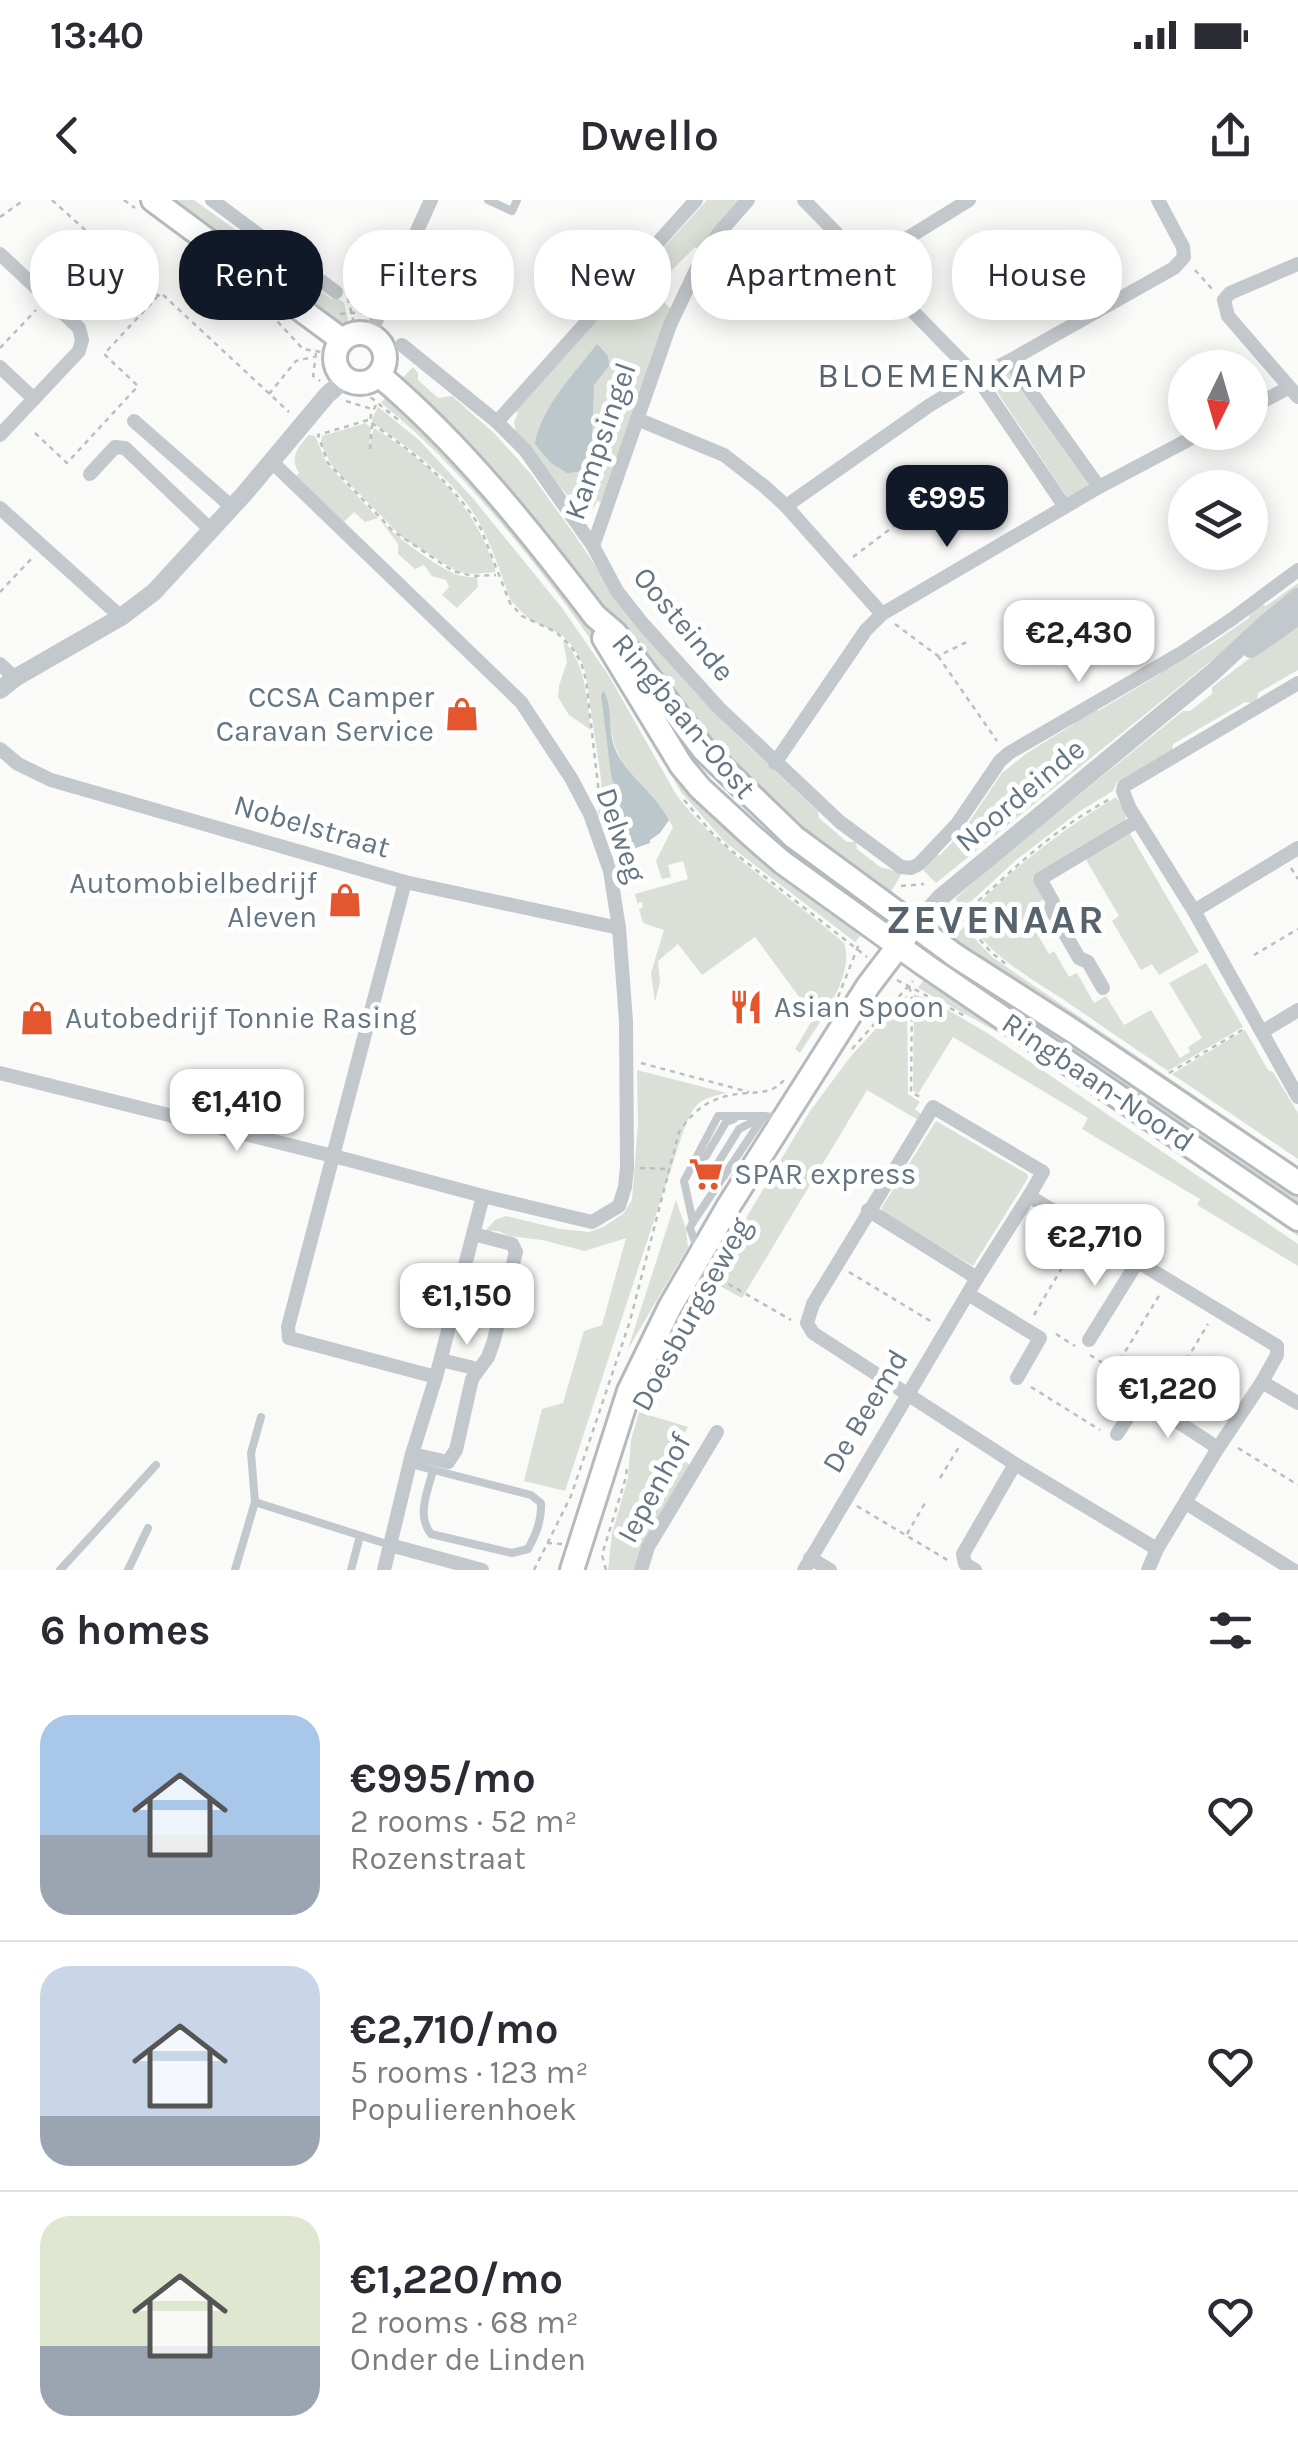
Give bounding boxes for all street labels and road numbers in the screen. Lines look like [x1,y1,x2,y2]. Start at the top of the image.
street label: Kampsingel [556,358,644,524]
street label: Oosteinde [626,559,742,689]
street label: Ringbaan-Oost [604,626,764,806]
street label: Noordeinde [948,731,1092,859]
street label: Delweg [588,783,654,887]
street label: Nobelstraat [230,787,394,865]
street label: Ringbaan-Noord [995,1005,1201,1159]
street label: Doesburgseweg [623,1211,759,1417]
street label: De Beemd [814,1343,916,1479]
street label: Iepenhof [609,1426,699,1549]

